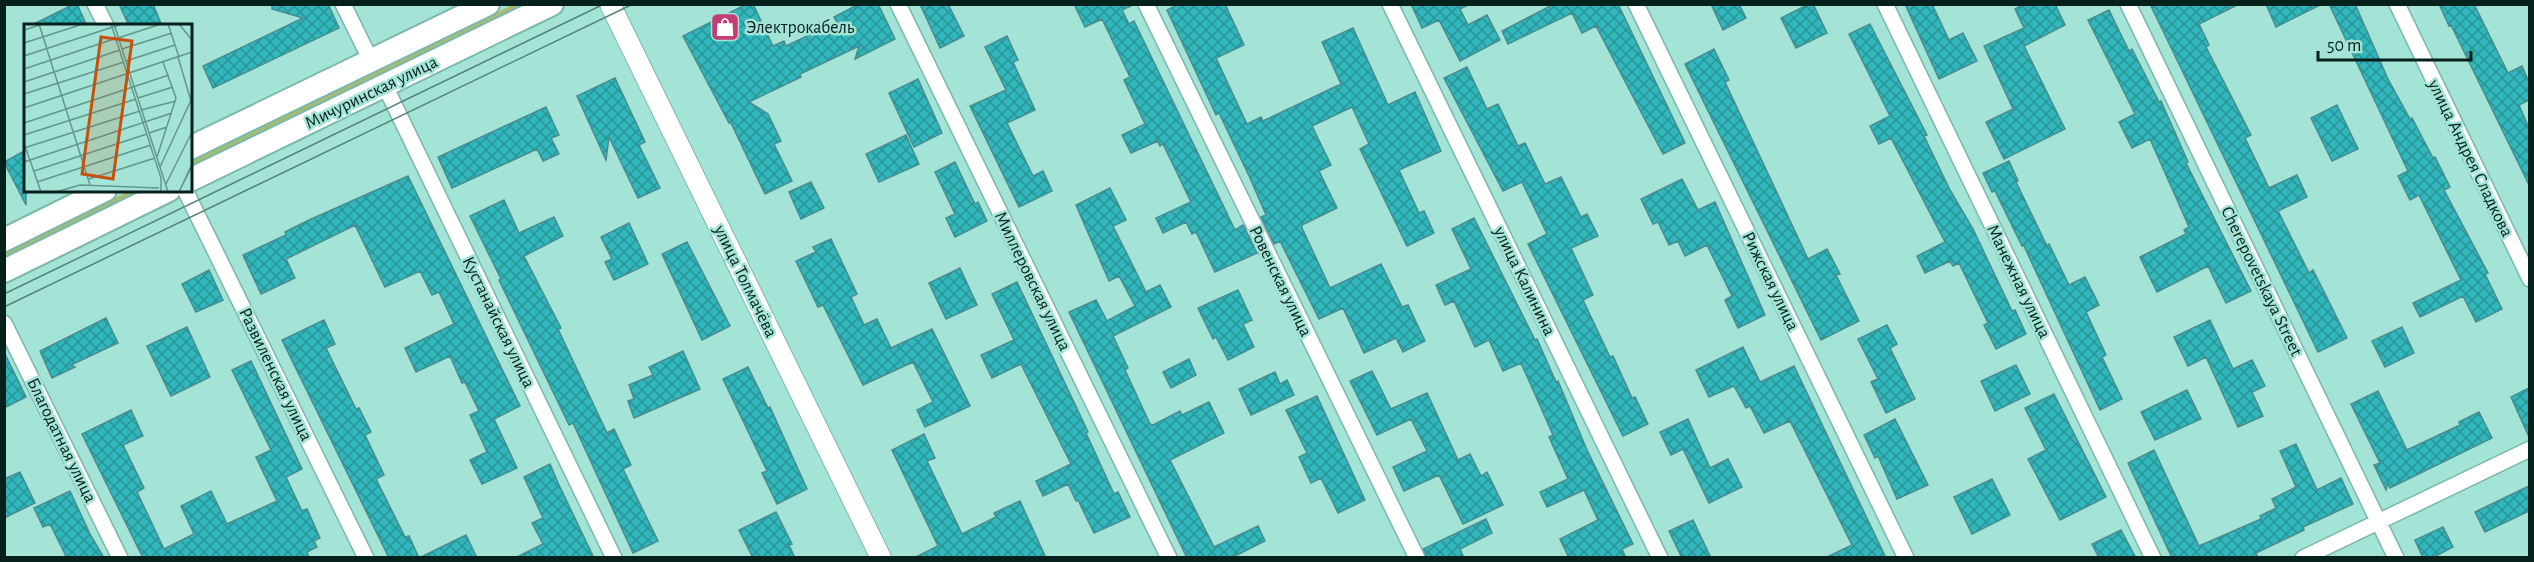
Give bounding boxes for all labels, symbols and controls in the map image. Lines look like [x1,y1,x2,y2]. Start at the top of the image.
shop icon: Электрокабель [709,11,741,43]
place label: Электрокабель [746,18,855,37]
inset map [24,24,192,192]
scale bar [2318,24,2471,62]
text: 50 m [2327,37,2361,55]
street label: Мичуринская улица [302,53,441,133]
street label: улица Андрея Сладкова [2424,76,2516,240]
street label: Cherepovetskaya Street [2217,204,2305,359]
street label: Миллеровская улица [991,209,1074,354]
street label: улица Толмачёва [710,222,780,340]
street label: Манежная улица [1983,222,2053,341]
street label: Ровенская улица [1246,223,1315,340]
street label: улица Калинина [1490,223,1558,339]
street label: Рижская улица [1738,229,1802,334]
street label: Кустанайская улица [459,254,538,391]
street label: Развиленская улица [235,305,315,444]
street label: Благодатная улица [23,375,99,506]

